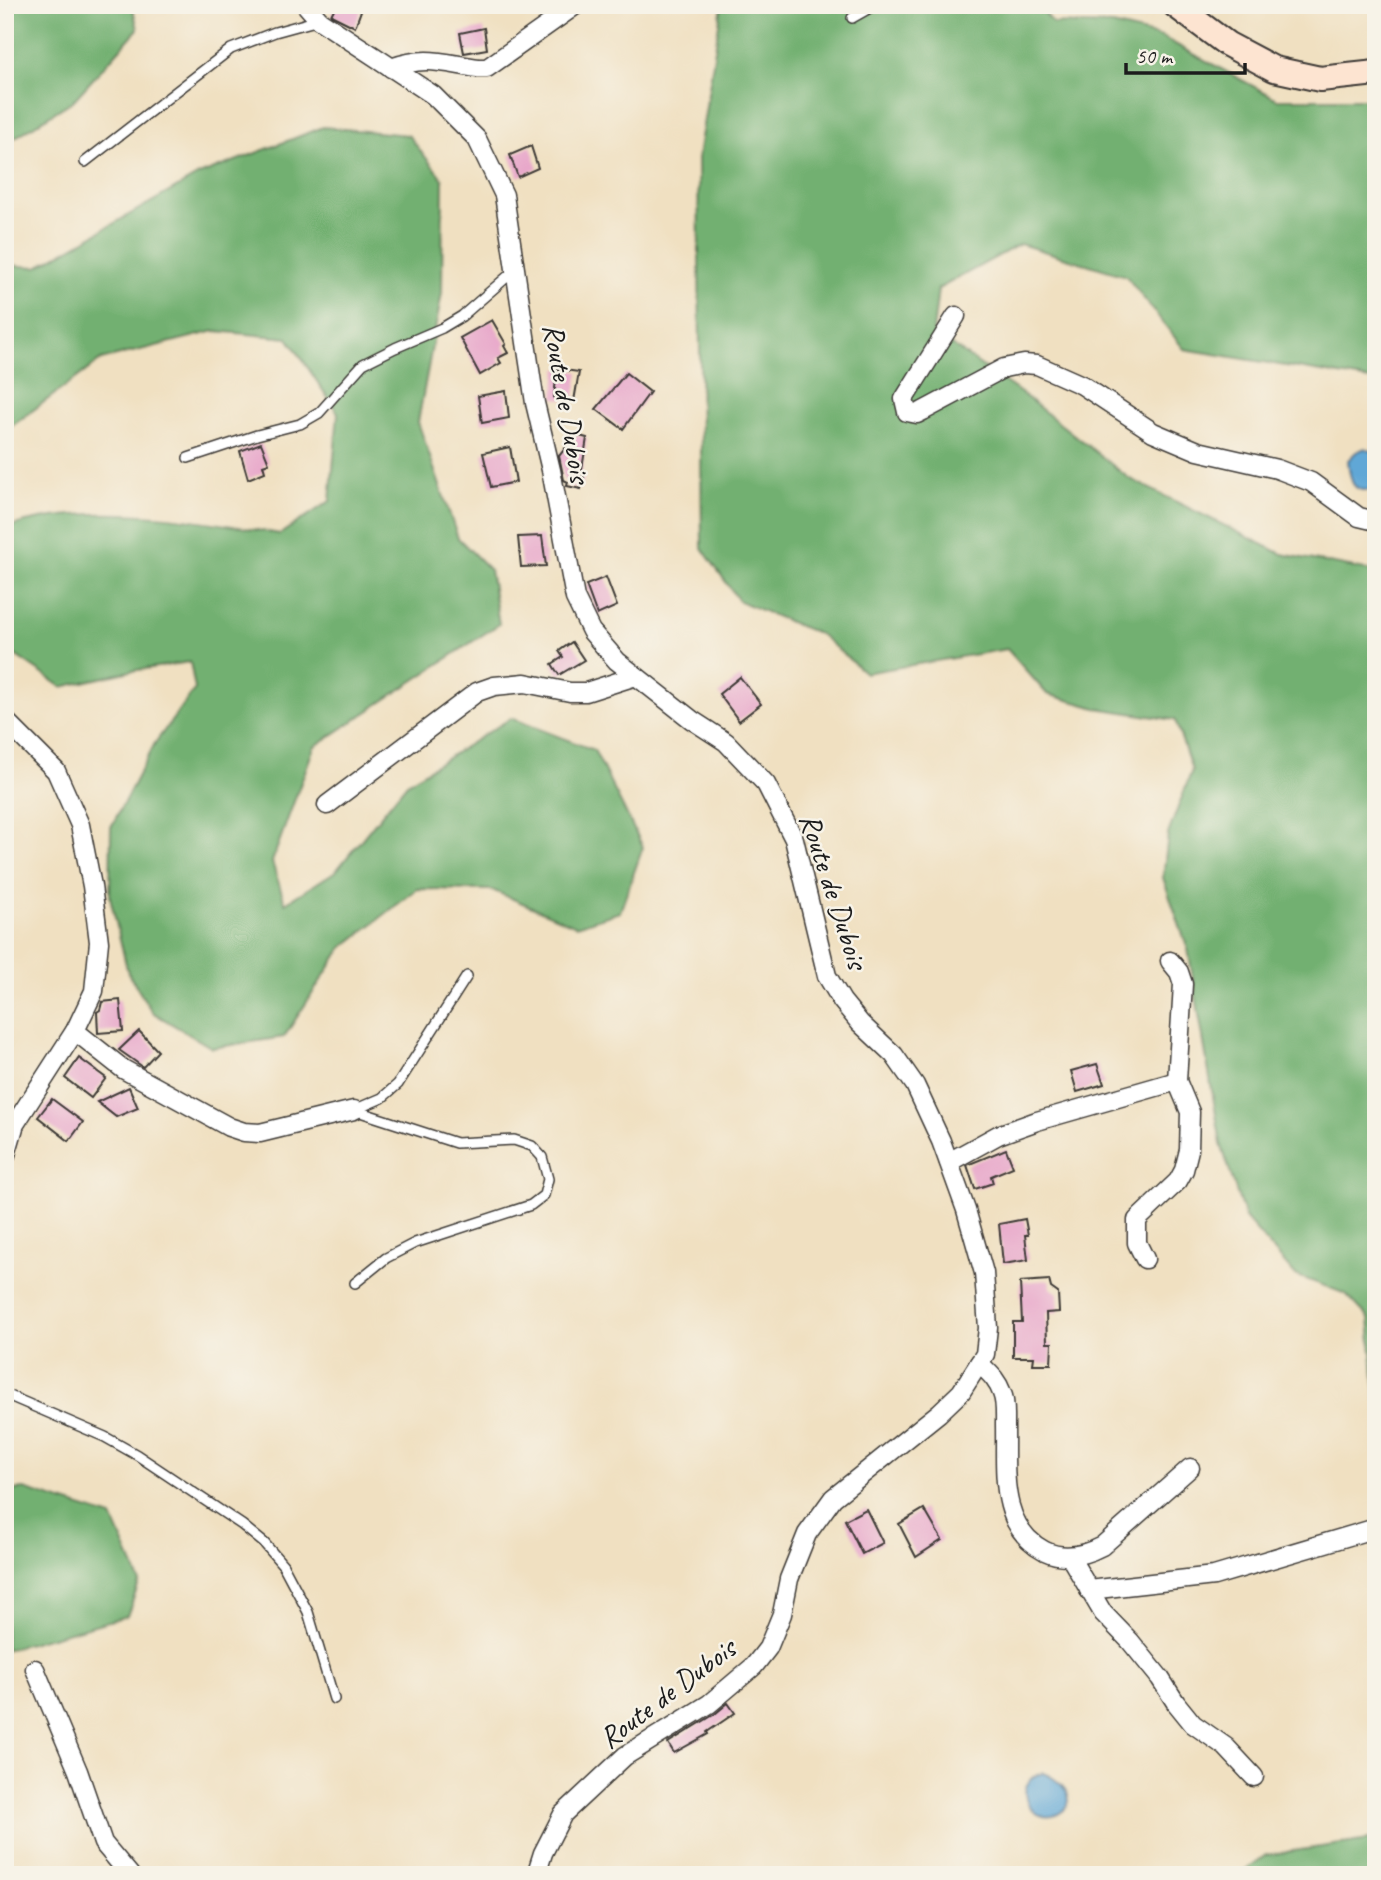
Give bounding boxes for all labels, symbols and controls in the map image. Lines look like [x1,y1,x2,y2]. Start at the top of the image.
scale bar [1126,32,1244,76]
text: 50 m [1136,43,1174,69]
street label: Route de Dubois [534,320,600,488]
street label: Route de Dubois [791,808,878,976]
street label: Route de Dubois [591,1628,745,1757]

